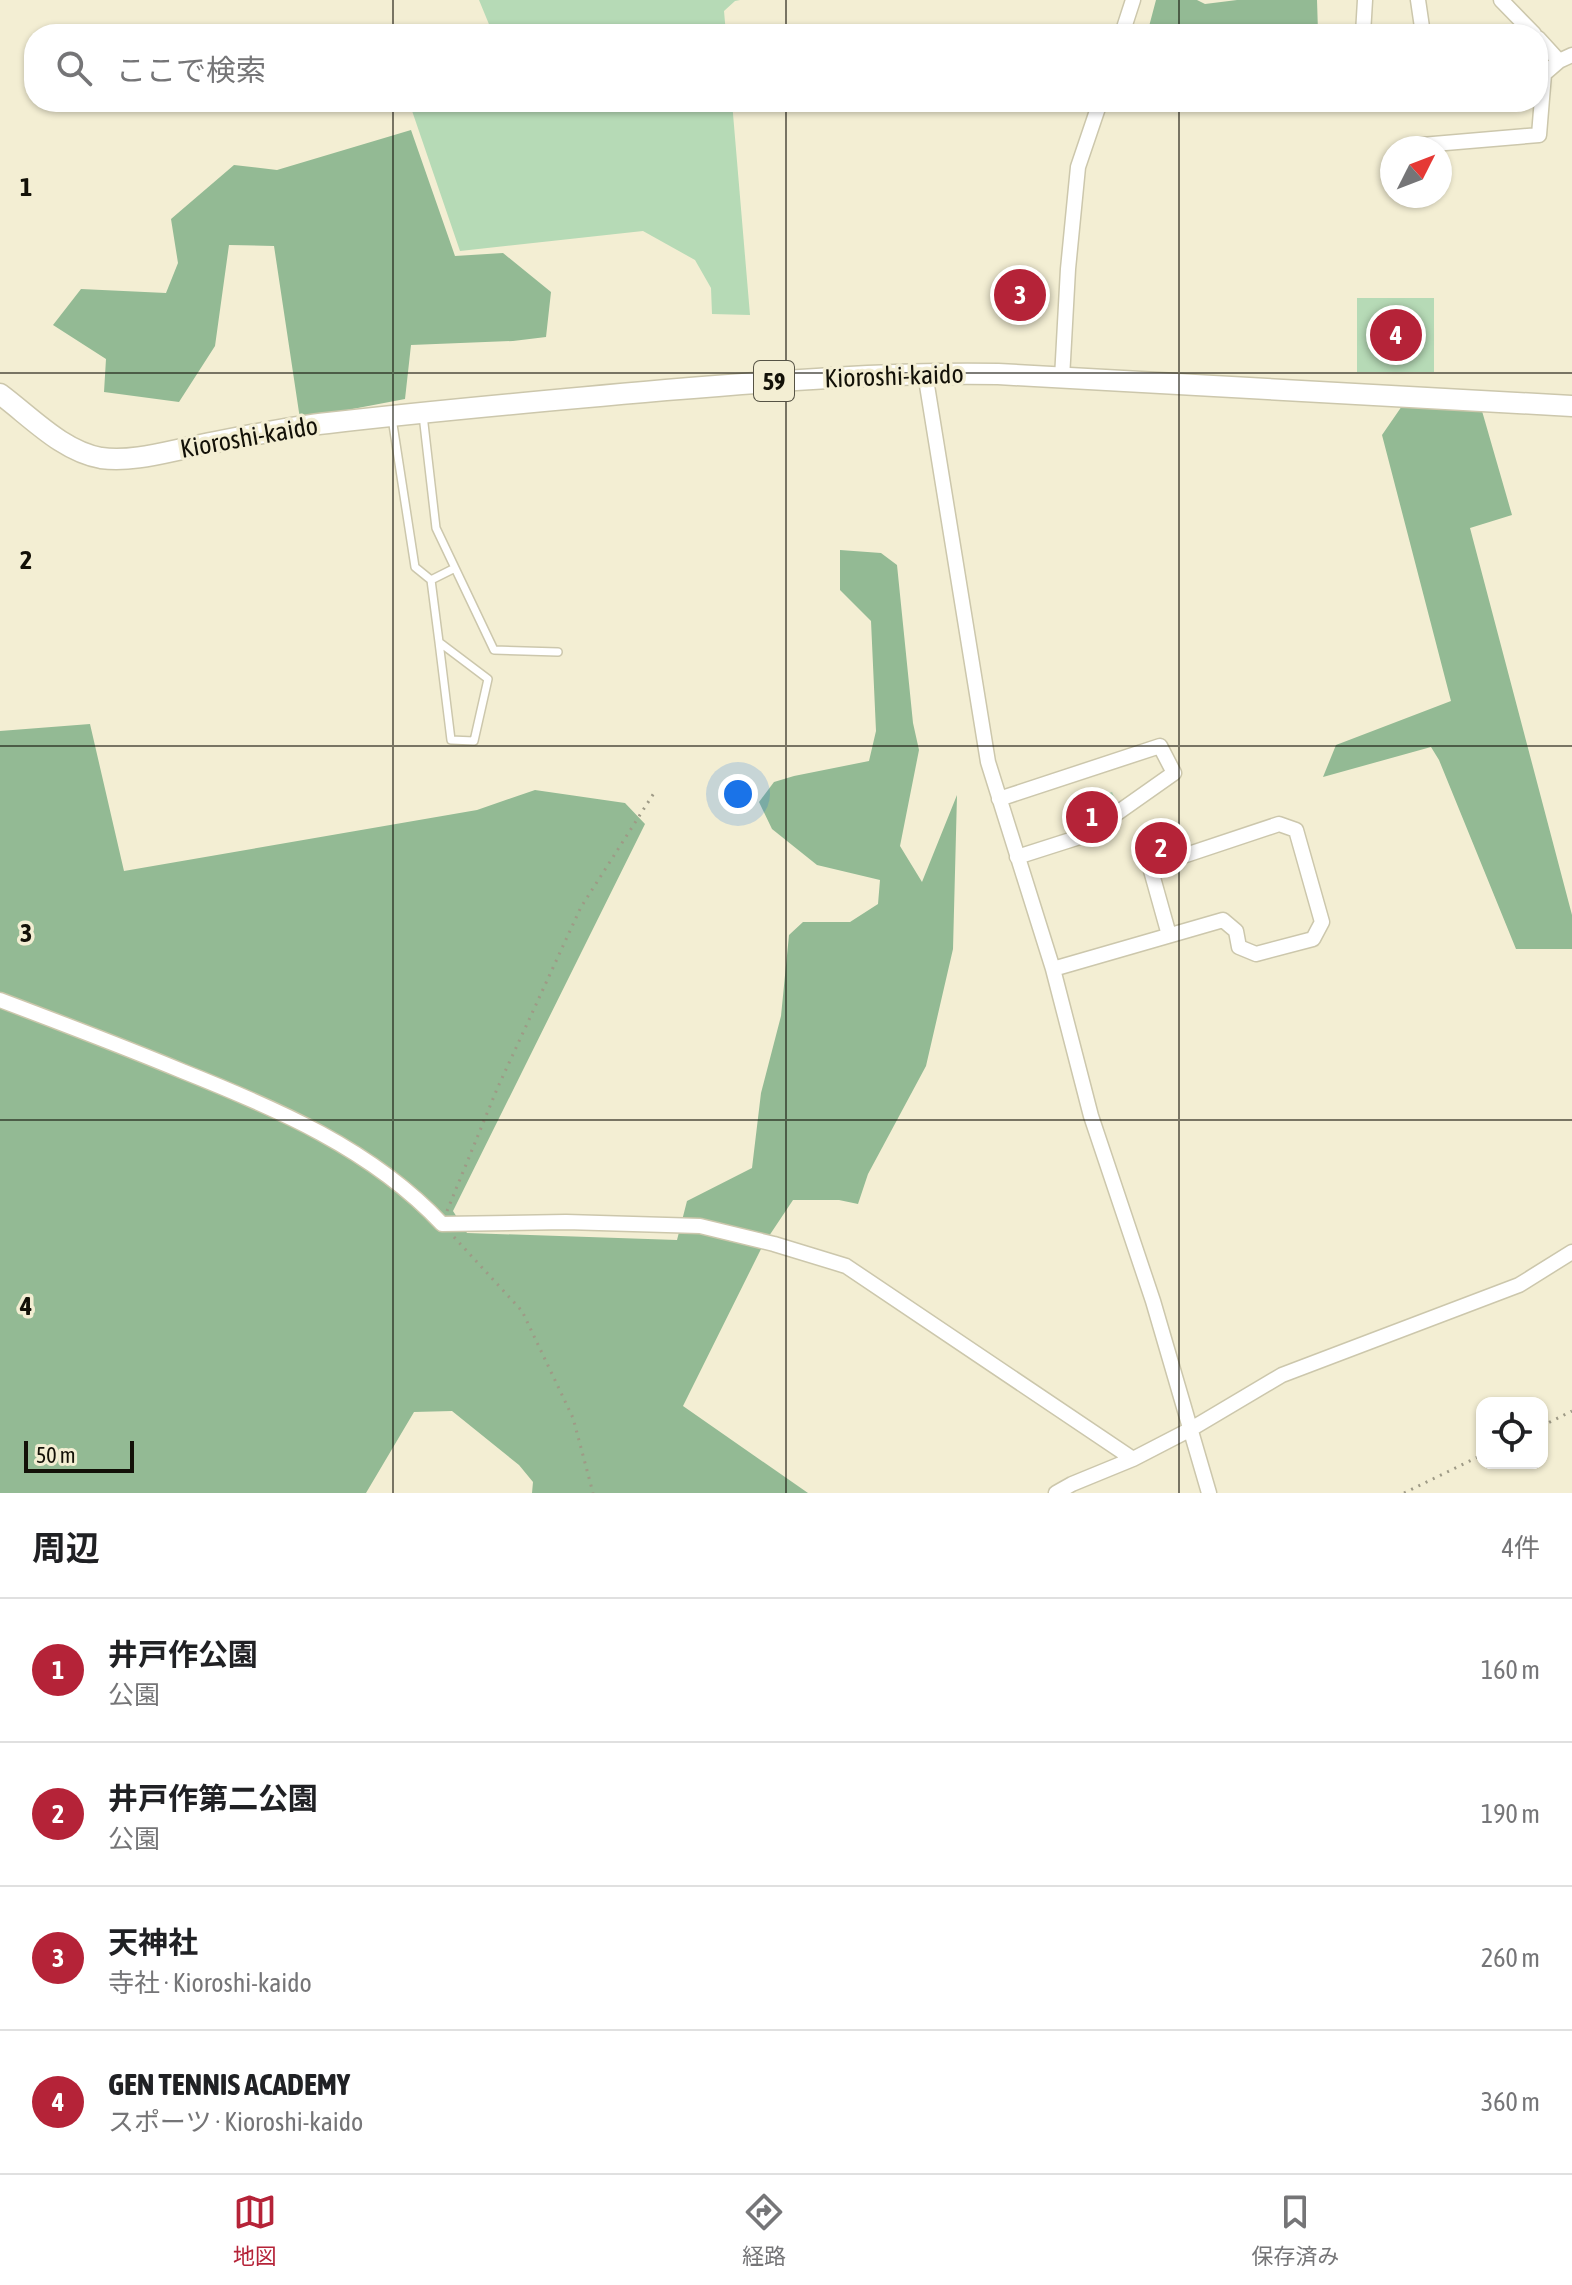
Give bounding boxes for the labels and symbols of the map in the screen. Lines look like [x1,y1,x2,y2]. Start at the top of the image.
north arrow [1380,136,1452,208]
text: 1 [20,172,32,202]
pin: 3 [994,265,1046,325]
pin: 4 [1370,305,1422,365]
street label: Kioroshi-kaido [824,359,964,393]
road number: 59 [754,361,794,401]
street label: Kioroshi-kaido [178,410,320,464]
text: 2 [20,545,32,575]
your location [718,774,758,814]
pin: 1 [1066,787,1118,847]
pin: 2 [1135,818,1187,878]
text: 3 [20,918,32,948]
text: 4 [19,1291,32,1321]
scale bar [24,1437,134,1473]

